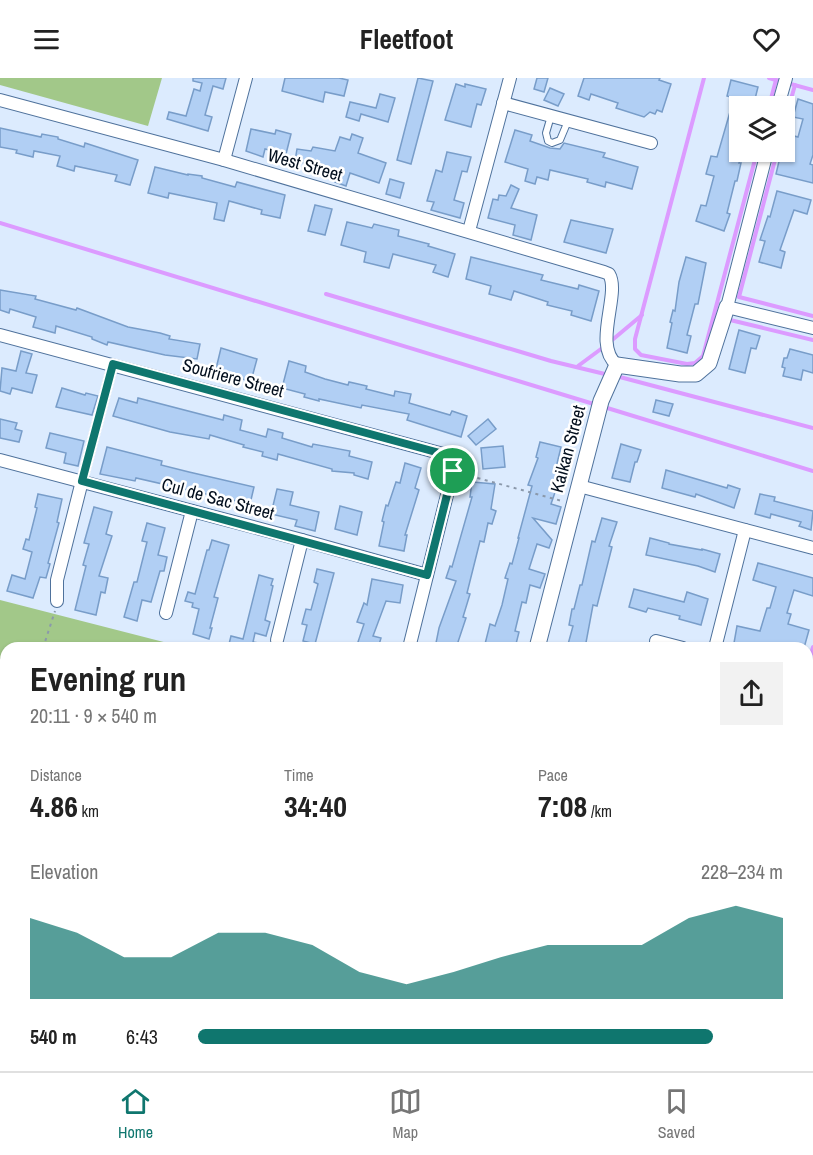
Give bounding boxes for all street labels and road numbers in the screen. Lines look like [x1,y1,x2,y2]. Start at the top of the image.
street label: West Street [265,142,346,187]
street label: Soufriere Street [180,352,287,403]
street label: Kaikan Street [544,402,591,495]
street label: Cul de Sac Street [159,471,277,526]

